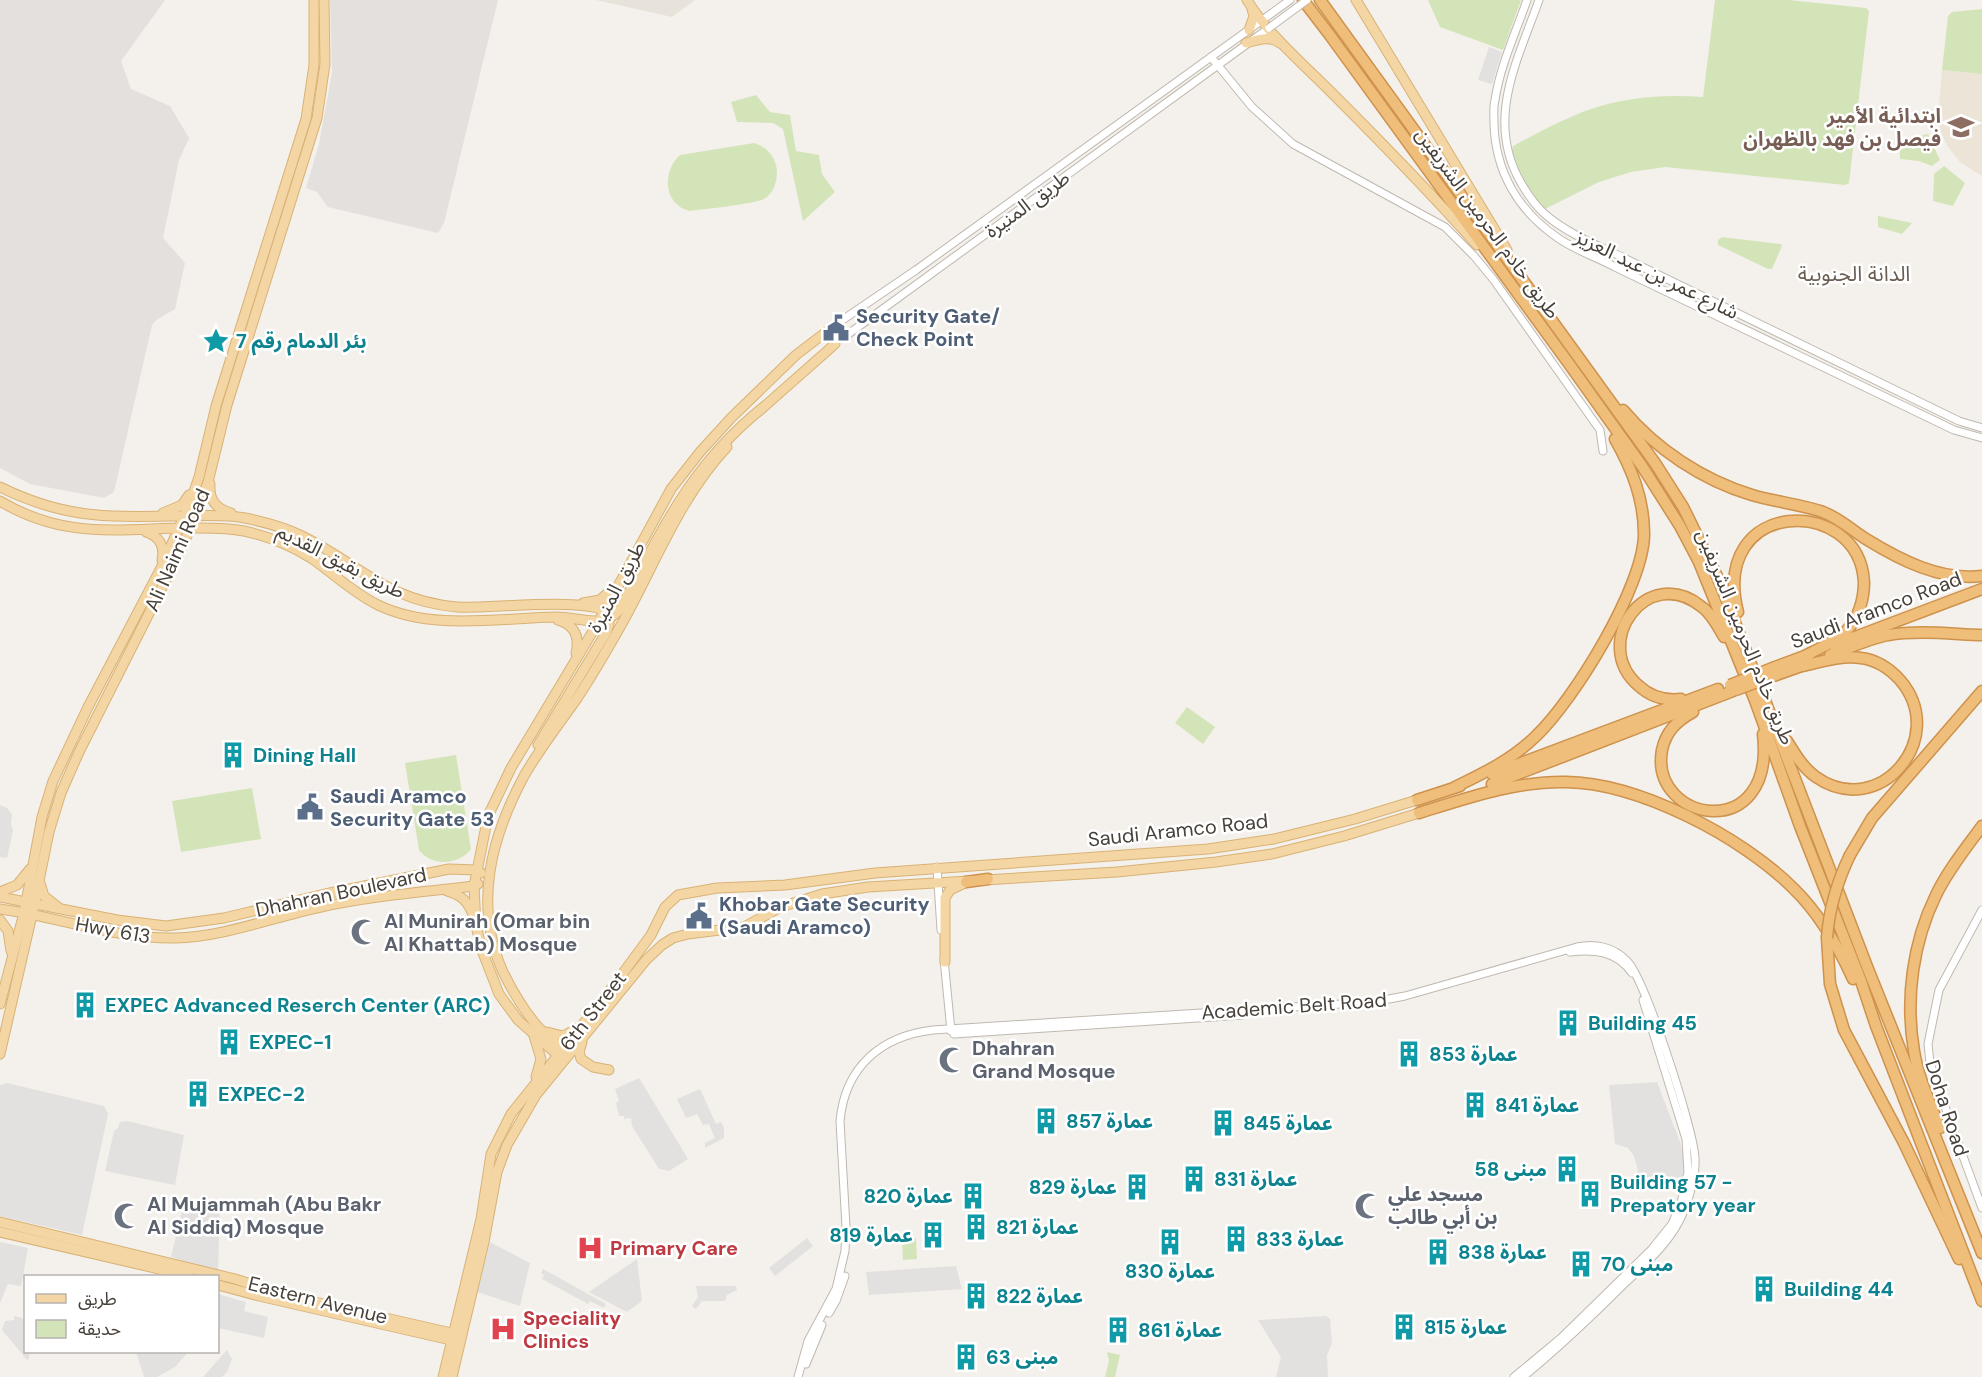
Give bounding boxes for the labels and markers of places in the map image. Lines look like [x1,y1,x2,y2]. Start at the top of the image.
place label: ابتدائية الأمير فيصل بن فهد بالظهران [1743,103,1941,152]
school or university icon: ابتدائية الأمير فيصل بن فهد بالظهران [1946,112,1976,142]
place label: Security Gate/ Check Point [856,303,1000,352]
public building icon: Security Gate/ Check Point [821,313,851,343]
place icon: بئر الدمام رقم 7 [201,326,231,356]
place label: بئر الدمام رقم 7 [236,328,367,356]
building icon: Dining Hall [218,740,248,770]
place label: Dining Hall [253,742,356,768]
place label: Saudi Aramco Security Gate 53 [330,783,495,832]
public building icon: Saudi Aramco Security Gate 53 [295,792,325,822]
place label: Khobar Gate Security (Saudi Aramco) [719,891,930,940]
public building icon: Khobar Gate Security (Saudi Aramco) [684,901,714,931]
place label: Al Munirah (Omar bin Al Khattab) Mosque [384,908,590,957]
mosque icon: Al Munirah (Omar bin Al Khattab) Mosque [349,917,379,947]
building icon: EXPEC Advanced Reserch Center (ARC) [70,990,100,1020]
place label: EXPEC Advanced Reserch Center (ARC) [105,992,490,1018]
building icon: Building 45 [1553,1008,1583,1038]
place label: Building 45 [1588,1010,1697,1036]
building icon: EXPEC-1 [214,1027,244,1057]
place label: EXPEC-1 [249,1029,332,1055]
place label: Dhahran Grand Mosque [972,1035,1116,1084]
building icon: عمارة 853 [1394,1039,1424,1069]
place label: عمارة 853 [1429,1041,1518,1067]
mosque icon: Dhahran Grand Mosque [937,1045,967,1075]
building icon: EXPEC-2 [183,1079,213,1109]
place label: EXPEC-2 [218,1081,305,1107]
building icon: عمارة 841 [1460,1090,1490,1120]
place label: عمارة 841 [1495,1092,1579,1118]
building icon: عمارة 857 [1031,1106,1061,1136]
place label: عمارة 857 [1066,1108,1153,1134]
building icon: عمارة 845 [1208,1108,1238,1138]
place label: عمارة 845 [1243,1110,1333,1136]
building icon: مبنى 58 [1552,1154,1582,1184]
place label: مبنى 58 [1474,1156,1547,1182]
building icon: عمارة 831 [1179,1164,1209,1194]
place label: عمارة 831 [1214,1166,1297,1192]
place label: Building 57 - Prepatory year [1610,1169,1756,1218]
building icon: عمارة 829 [1122,1172,1152,1202]
place label: عمارة 829 [1029,1174,1117,1200]
building icon: Building 57 - Prepatory year [1575,1179,1605,1209]
building icon: عمارة 820 [958,1181,988,1211]
place label: مسجد علي بن أبي طالب [1388,1181,1497,1234]
place label: عمارة 820 [863,1183,953,1209]
place label: Al Mujammah (Abu Bakr Al Siddiq) Mosque [147,1191,381,1240]
mosque icon: مسجد علي بن أبي طالب [1353,1191,1383,1221]
mosque icon: Al Mujammah (Abu Bakr Al Siddiq) Mosque [112,1201,142,1231]
building icon: عمارة 821 [961,1212,991,1242]
place label: عمارة 821 [996,1214,1079,1240]
building icon: عمارة 819 [918,1220,948,1250]
place label: عمارة 819 [829,1222,913,1248]
building icon: عمارة 833 [1221,1224,1251,1254]
place label: عمارة 833 [1256,1226,1344,1252]
building icon: عمارة 830 [1155,1227,1185,1257]
hospital icon: Primary Care [575,1233,605,1263]
place label: Primary Care [610,1235,738,1261]
building icon: عمارة 838 [1423,1237,1453,1267]
place label: عمارة 838 [1458,1239,1547,1265]
building icon: مبنى 70 [1566,1249,1596,1279]
place label: مبنى 70 [1601,1251,1673,1277]
place label: عمارة 830 [1125,1258,1215,1284]
building icon: Building 44 [1749,1274,1779,1304]
place label: Building 44 [1784,1276,1893,1302]
building icon: عمارة 822 [961,1281,991,1311]
place label: عمارة 822 [996,1283,1083,1309]
place label: Speciality Clinics [523,1305,621,1354]
building icon: عمارة 815 [1389,1312,1419,1342]
hospital icon: Speciality Clinics [488,1314,518,1344]
place label: عمارة 815 [1424,1314,1507,1340]
building icon: عمارة 861 [1103,1315,1133,1345]
place label: عمارة 861 [1138,1317,1222,1343]
building icon: مبنى 63 [951,1342,981,1372]
place label: مبنى 63 [986,1344,1058,1370]

